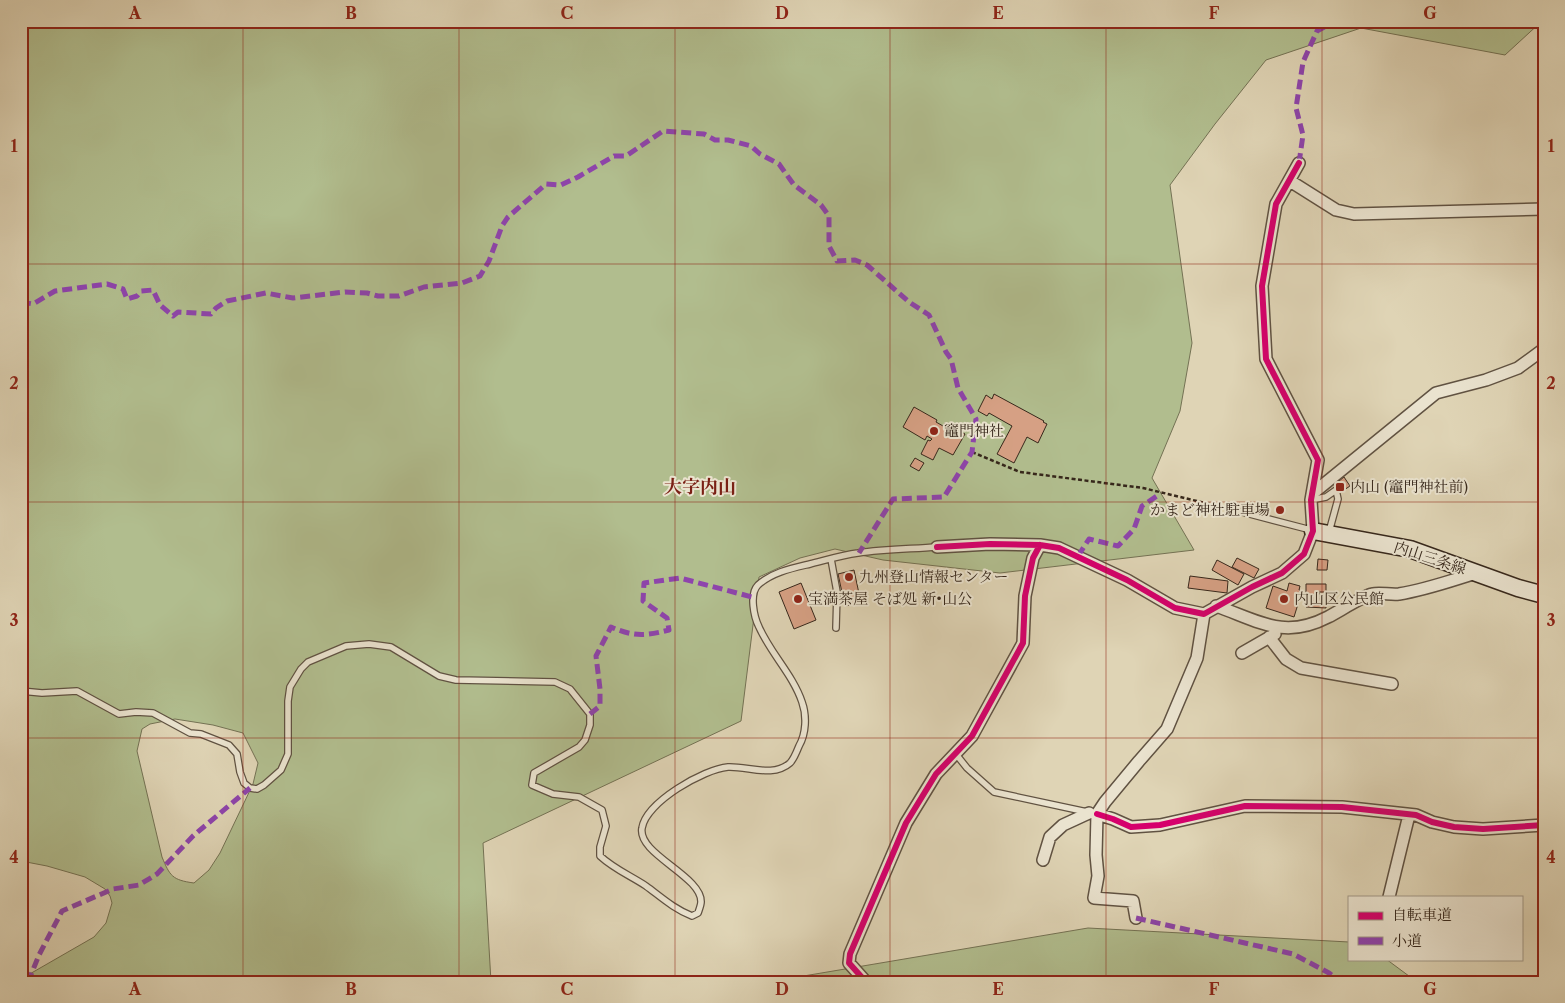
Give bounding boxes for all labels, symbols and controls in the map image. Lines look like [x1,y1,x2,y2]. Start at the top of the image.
text: A [128,3,142,23]
text: B [345,3,357,23]
text: C [561,3,573,23]
text: D [775,3,789,23]
text: E [992,3,1004,23]
text: F [1209,3,1220,23]
text: G [1423,3,1437,23]
text: 1 [10,136,18,156]
text: 1 [1547,136,1555,156]
text: 2 [9,373,19,393]
text: 2 [1546,373,1556,393]
place label: 竈門神社 [944,421,1004,440]
marker: 竈門神社 [928,425,940,437]
district label: 大字内山 [664,476,736,498]
place label: 内山 (竈門神社前) [1350,477,1468,496]
marker: 内山 (竈門神社前) [1334,481,1346,493]
place label: かまど神社駐車場 [1150,500,1270,519]
marker: かまど神社駐車場 [1274,504,1286,516]
street label: 内山三条線 [1392,537,1469,578]
place label: 九州登山情報センター [859,567,1008,586]
marker: 九州登山情報センター [843,571,855,583]
place label: 宝満茶屋 そば処 新•山公 [808,589,972,608]
place label: 内山区公民館 [1294,589,1384,608]
marker: 宝満茶屋 そば処 新•山公 [792,593,804,605]
marker: 内山区公民館 [1278,593,1290,605]
text: 3 [9,610,19,630]
text: 3 [1546,610,1556,630]
text: 4 [9,847,19,867]
text: 4 [1546,847,1556,867]
legend [1348,896,1522,960]
text: 自転車道 [1392,905,1452,924]
text: 小道 [1392,931,1422,950]
text: A [128,979,142,999]
text: B [345,979,357,999]
text: C [561,979,573,999]
text: D [775,979,789,999]
text: E [992,979,1004,999]
text: F [1209,979,1220,999]
text: G [1423,979,1437,999]

